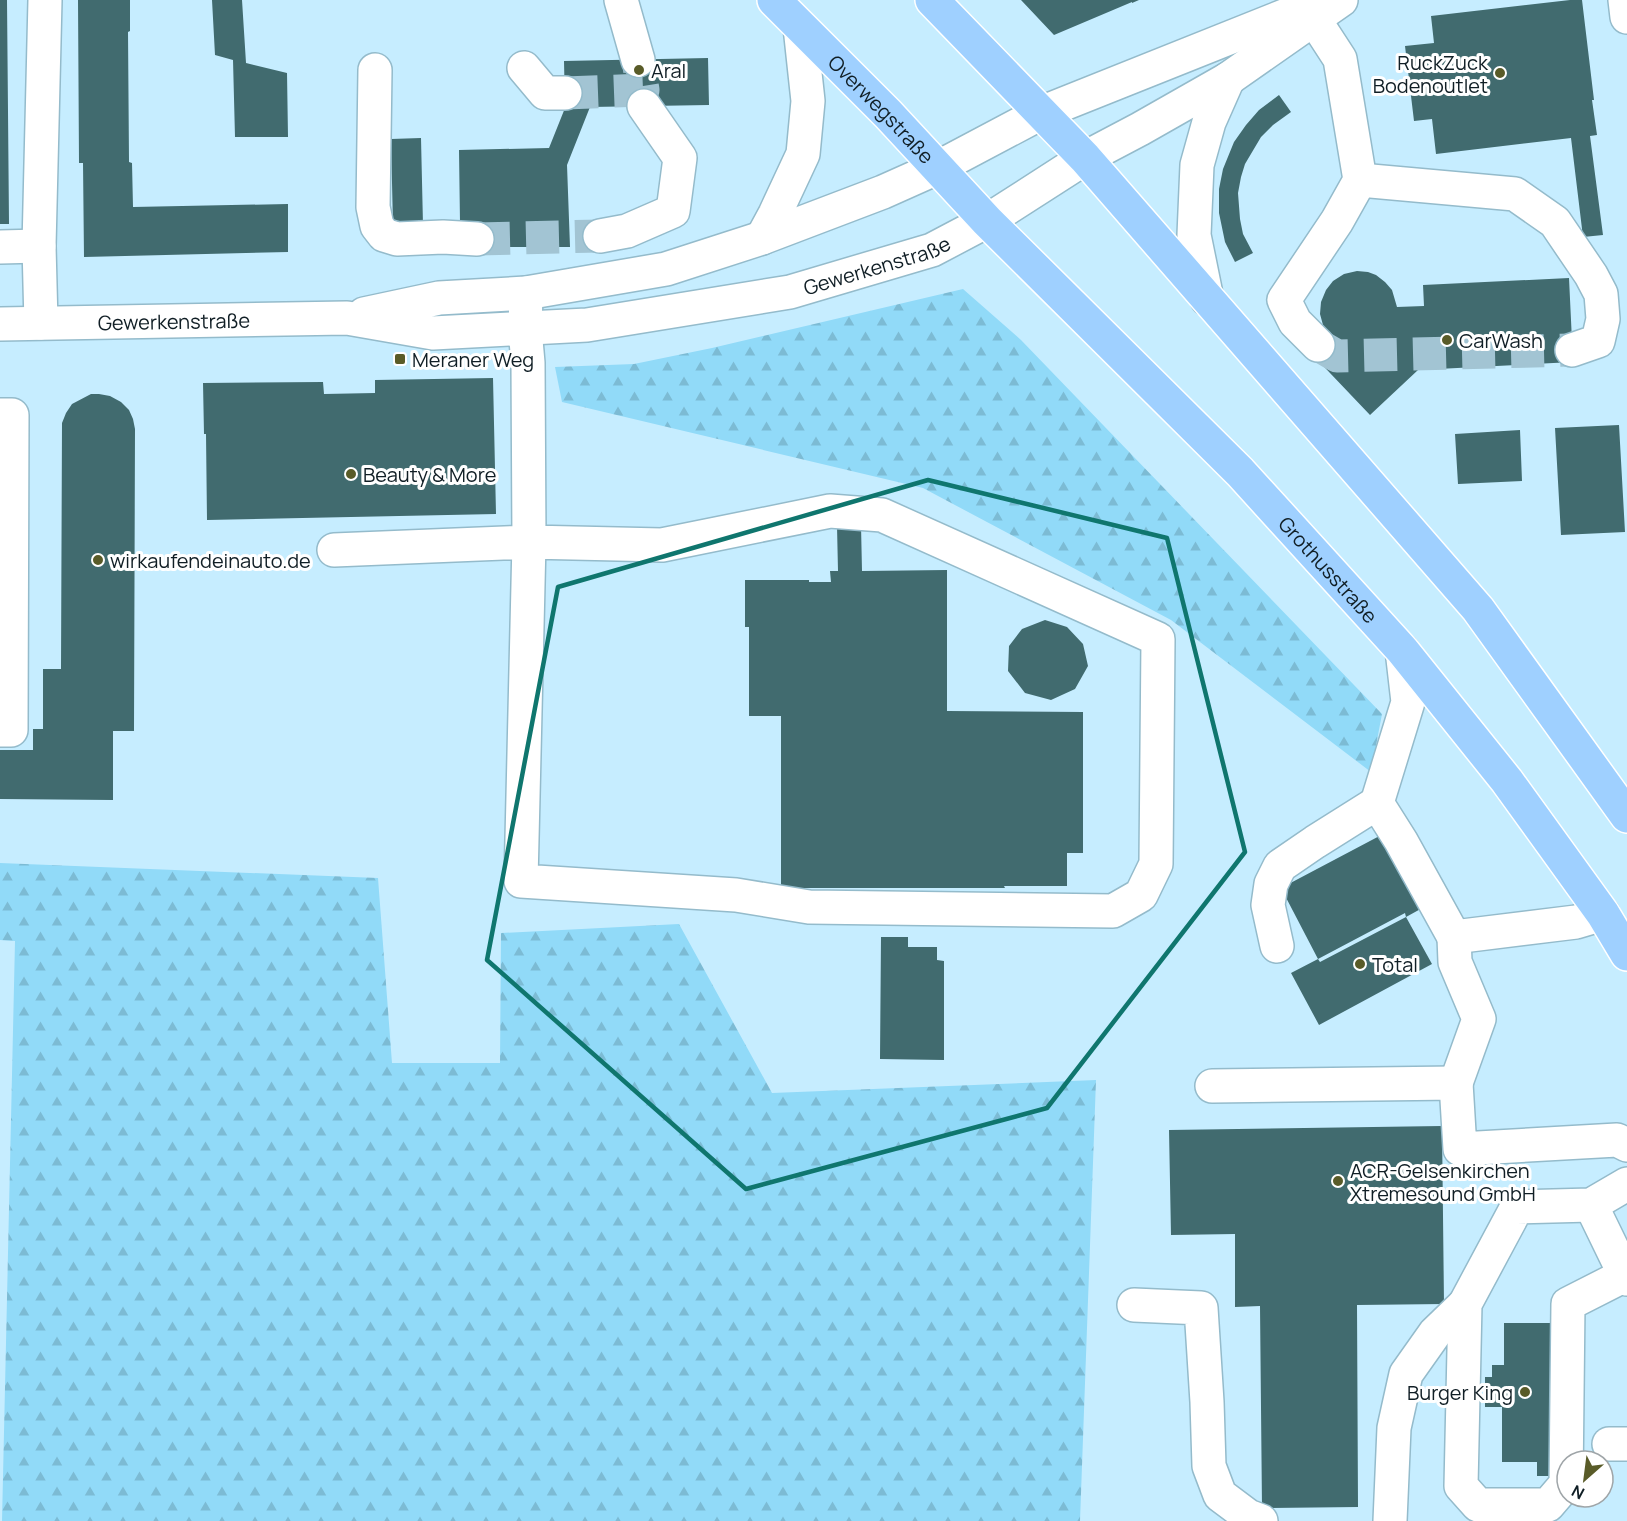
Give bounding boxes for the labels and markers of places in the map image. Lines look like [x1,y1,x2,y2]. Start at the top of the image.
place label: RuckZuck Bodenoutlet [1373,49,1489,99]
place label: Aral [651,57,686,84]
marker: Aral [632,63,646,77]
marker: RuckZuck Bodenoutlet [1493,66,1507,80]
place label: CarWash [1459,327,1543,354]
marker: CarWash [1440,333,1454,347]
place label: Meraner Weg [412,346,534,373]
marker: Meraner Weg [393,352,407,366]
place label: Beauty & More [363,461,496,488]
marker: Beauty & More [344,467,358,481]
place label: wirkaufendeinauto.de [110,547,311,574]
marker: wirkaufendeinauto.de [91,553,105,567]
place label: Total [1372,951,1418,978]
marker: Total [1353,957,1367,971]
place label: ACR-Gelsenkirchen Xtremesound GmbH [1350,1157,1536,1207]
marker: ACR-Gelsenkirchen Xtremesound GmbH [1331,1174,1345,1188]
place label: Burger King [1407,1379,1513,1406]
marker: Burger King [1518,1385,1532,1399]

